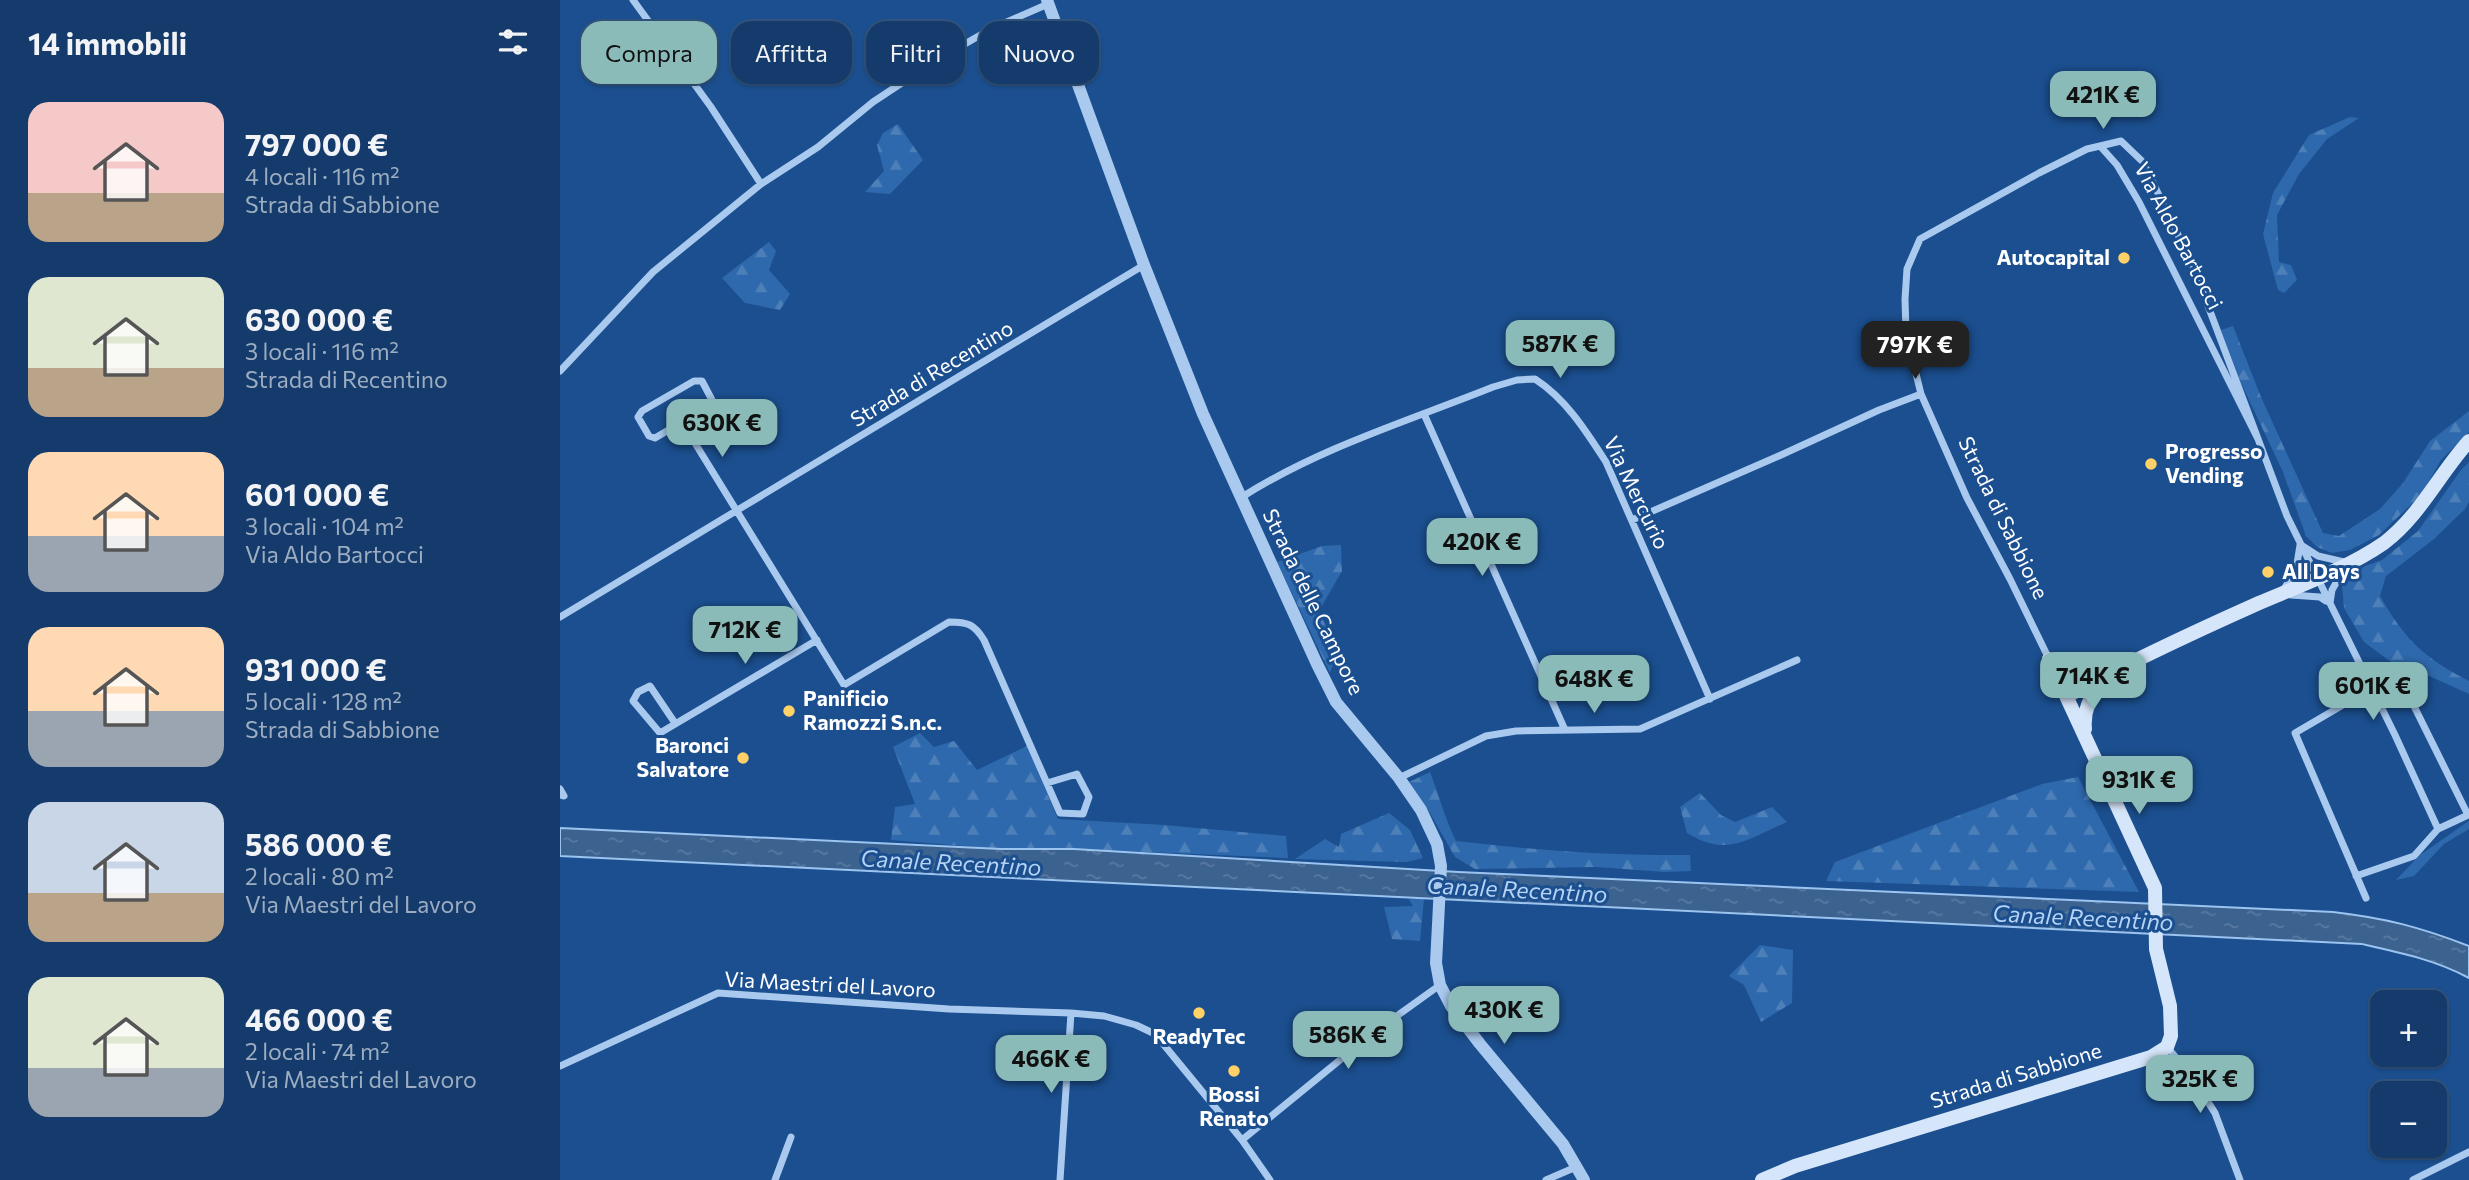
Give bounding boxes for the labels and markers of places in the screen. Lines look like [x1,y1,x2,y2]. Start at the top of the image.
pin: 421K € [2046,72,2160,131]
place label: Autocapital [1997,244,2110,269]
marker: Autocapital [2116,250,2132,266]
pin: 587K € [1503,320,1617,380]
pin: 797K € [1858,322,1972,381]
pin: 630K € [665,400,779,459]
place label: Progresso Vending [2165,438,2263,487]
marker: Progresso Vending [2143,456,2159,472]
pin: 420K € [1425,518,1539,578]
place label: All Days [2282,558,2360,583]
marker: All Days [2260,564,2276,580]
pin: 712K € [688,606,802,666]
pin: 714K € [2036,652,2150,712]
pin: 648K € [1537,656,1651,715]
pin: 601K € [2316,662,2430,722]
place label: Panificio Ramozzi S.n.c. [803,685,942,734]
marker: Panificio Ramozzi S.n.c. [781,703,797,719]
place label: Baronci Salvatore [637,732,729,781]
marker: Baronci Salvatore [735,750,751,766]
pin: 931K € [2082,756,2196,816]
pin: 430K € [1447,986,1561,1046]
marker: ReadyTec [1191,1005,1207,1021]
pin: 586K € [1291,1012,1405,1071]
place label: ReadyTec [1153,1023,1245,1048]
pin: 466K € [994,1036,1108,1095]
pin: 325K € [2143,1056,2257,1115]
marker: Bossi Renato [1226,1063,1242,1079]
place label: Bossi Renato [1199,1081,1269,1130]

